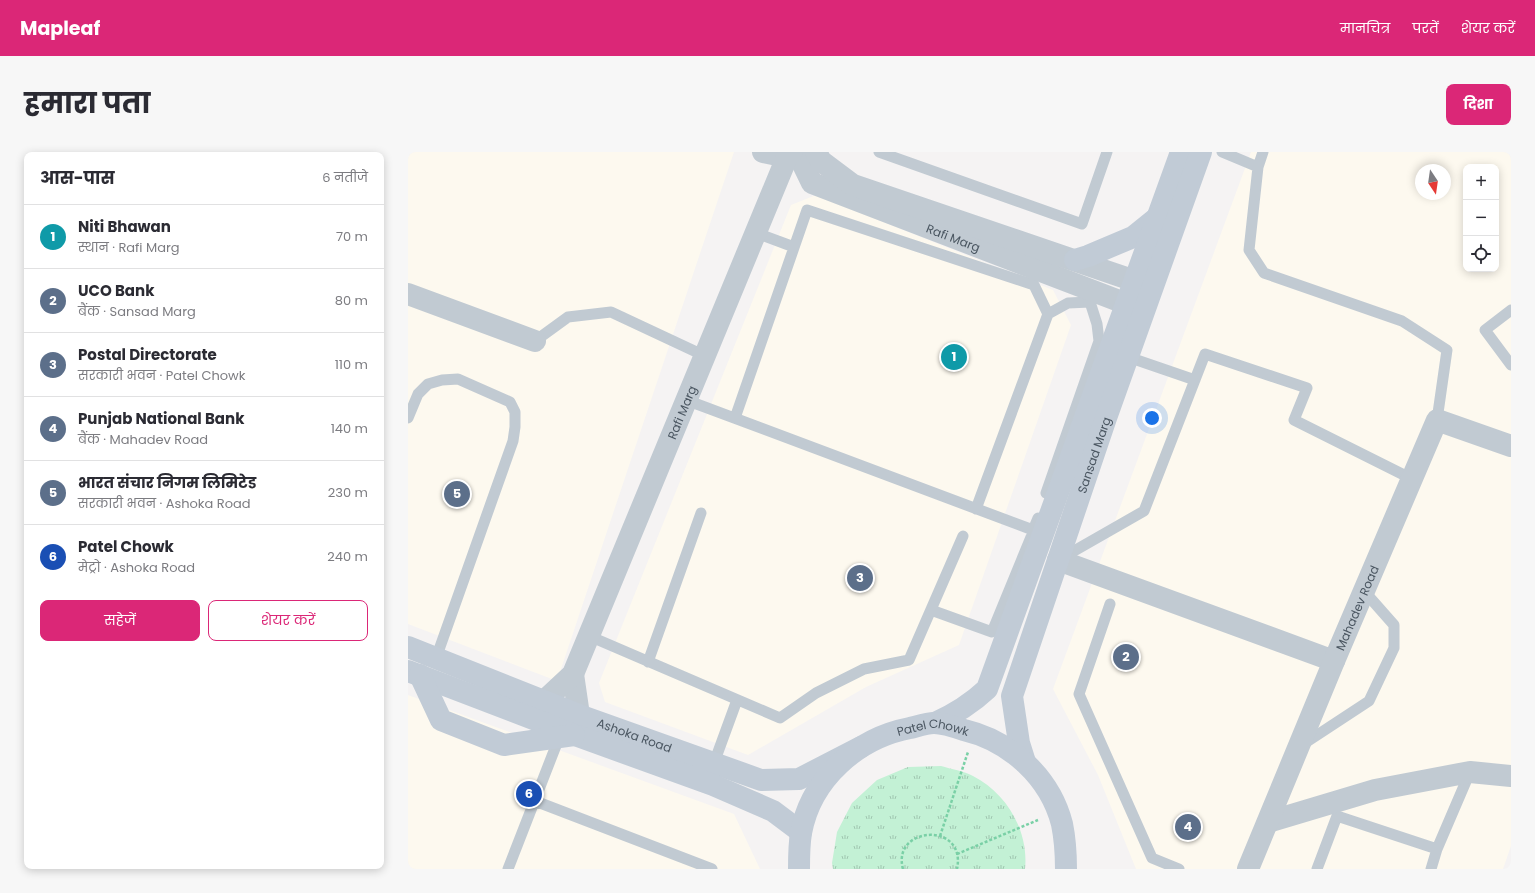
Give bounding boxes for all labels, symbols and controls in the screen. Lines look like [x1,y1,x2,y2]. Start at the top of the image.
text: Mapleaf [20,15,100,42]
text: मानचित्र [1340,18,1390,38]
text: परतें [1412,18,1439,38]
text: शेयर करें [1461,18,1515,38]
text: हमारा पता [24,84,150,123]
button: दिशा [1446,84,1511,125]
north arrow [1415,164,1451,200]
map controls [1463,164,1499,272]
button: + [1463,164,1499,200]
text: आस-पास [40,166,115,190]
text: 6 नतीजे [322,168,368,187]
button: − [1463,200,1499,236]
text: Niti Bhawan [78,216,171,237]
street label: Rafi Marg [924,219,983,255]
text: 1 [51,227,55,246]
text: 70 m [336,227,368,246]
button: locate [1463,236,1499,272]
text: स्थान · Rafi Marg [78,238,180,257]
text: UCO Bank [78,280,154,301]
text: 2 [49,291,57,310]
text: 80 m [335,291,368,310]
text: बैंक · Sansad Marg [78,302,196,321]
pin: 1 [941,342,967,372]
text: Postal Directorate [78,344,217,365]
text: 3 [49,355,57,374]
text: 110 m [335,355,368,374]
text: सरकारी भवन · Patel Chowk [78,366,245,385]
street label: Rafi Marg [663,383,700,442]
text: Punjab National Bank [78,408,244,429]
your location [1142,408,1162,428]
street label: Sansad Marg [1073,414,1114,495]
text: 4 [49,419,57,438]
text: 140 m [331,419,368,438]
text: बैंक · Mahadev Road [78,430,208,449]
text: भारत संचार निगम लिमिटेड [78,472,256,493]
pin: 5 [444,479,470,509]
text: 5 [49,483,57,502]
text: 230 m [328,483,368,502]
text: सरकारी भवन · Ashoka Road [78,494,251,513]
text: Patel Chowk [78,536,174,557]
text: 6 [49,547,57,566]
text: 240 m [327,547,368,566]
text: मेट्रो · Ashoka Road [78,558,195,577]
pin: 3 [847,563,873,593]
street label: Mahadev Road [1331,563,1382,653]
button: सहेजें [40,600,200,641]
button: शेयर करें [208,600,368,641]
pin: 2 [1113,642,1139,672]
street label: Ashoka Road [595,714,674,756]
street label: Patel Chowk [895,714,972,740]
pin: 6 [516,779,542,809]
pin: 4 [1175,812,1201,842]

